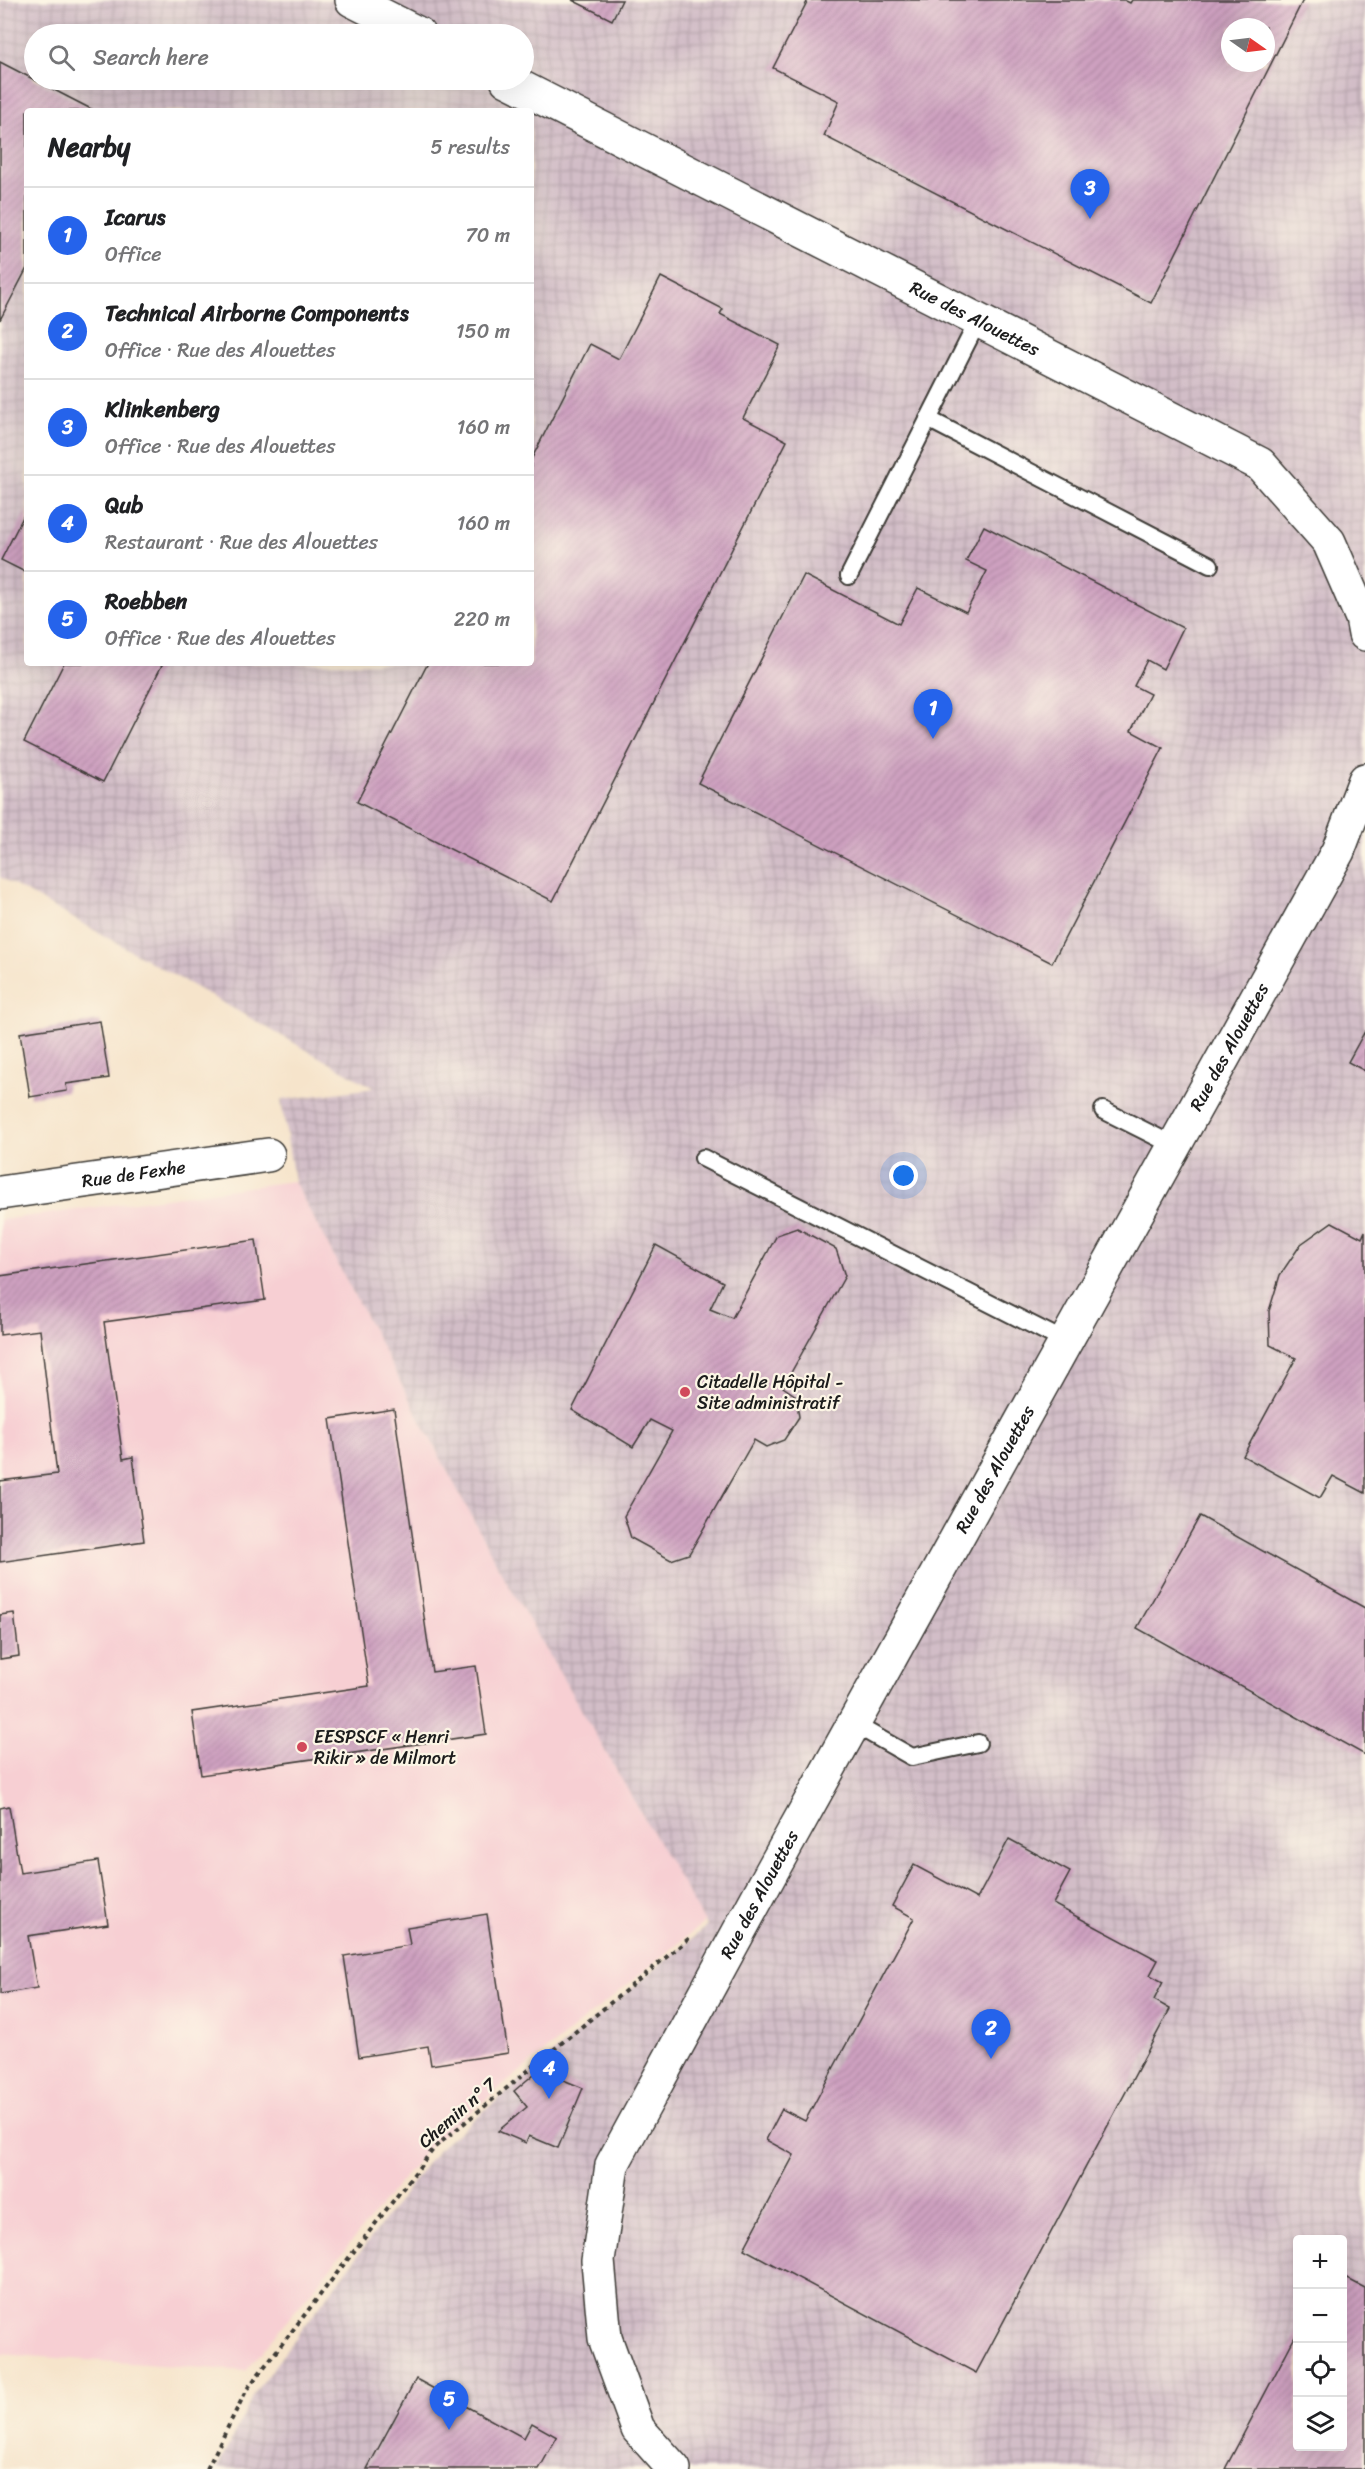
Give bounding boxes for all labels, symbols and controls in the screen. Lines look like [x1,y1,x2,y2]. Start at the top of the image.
north arrow [1221,18,1275,72]
search box [24,24,534,90]
text: Search here [93,38,209,77]
icon: search [45,41,78,74]
text: Nearby [48,124,130,170]
text: 5 results [431,130,510,165]
pin: 3 [1070,170,1110,219]
text: Icarus [105,198,166,237]
text: 1 [63,218,72,253]
text: 70 m [465,218,510,253]
text: Office [105,237,161,272]
street label: Rue des Alouettes [904,272,1046,365]
text: Technical Airborne Components [105,294,409,333]
text: 2 [62,314,73,349]
text: 150 m [456,314,510,349]
text: Office · Rue des Alouettes [105,333,335,368]
text: Klinkenberg [105,390,220,429]
text: 3 [62,410,73,445]
text: 160 m [457,410,510,445]
text: Office · Rue des Alouettes [105,429,335,464]
text: Qub [105,486,143,525]
text: 4 [61,506,74,541]
text: 160 m [457,506,510,541]
text: Restaurant · Rue des Alouettes [105,525,378,560]
text: Roebben [105,582,187,621]
text: 5 [61,602,74,637]
text: 220 m [454,602,510,637]
text: Office · Rue des Alouettes [105,621,335,656]
pin: 1 [914,690,952,739]
street label: Rue des Alouettes [1181,976,1278,1117]
street label: Rue de Fexhe [80,1151,188,1197]
your location [889,1161,918,1190]
place label: Citadelle Hôpital - Site administratif [697,1366,843,1419]
marker: Citadelle Hôpital - Site administratif [678,1385,692,1399]
street label: Rue des Alouettes [946,1399,1044,1539]
place label: EESPSCF « Henri Rikir » de Milmort [314,1721,456,1774]
marker: EESPSCF « Henri Rikir » de Milmort [295,1740,309,1754]
street label: Rue des Alouettes [711,1824,808,1965]
pin: 2 [972,2010,1010,2059]
pin: 4 [530,2050,568,2099]
street label: Chemin n° 7 [410,2068,505,2156]
map controls [1293,2235,1347,2451]
button: + [1293,2235,1347,2289]
button: − [1293,2289,1347,2343]
button: locate [1293,2343,1347,2397]
pin: 5 [430,2380,468,2430]
button: layers [1293,2397,1347,2451]

